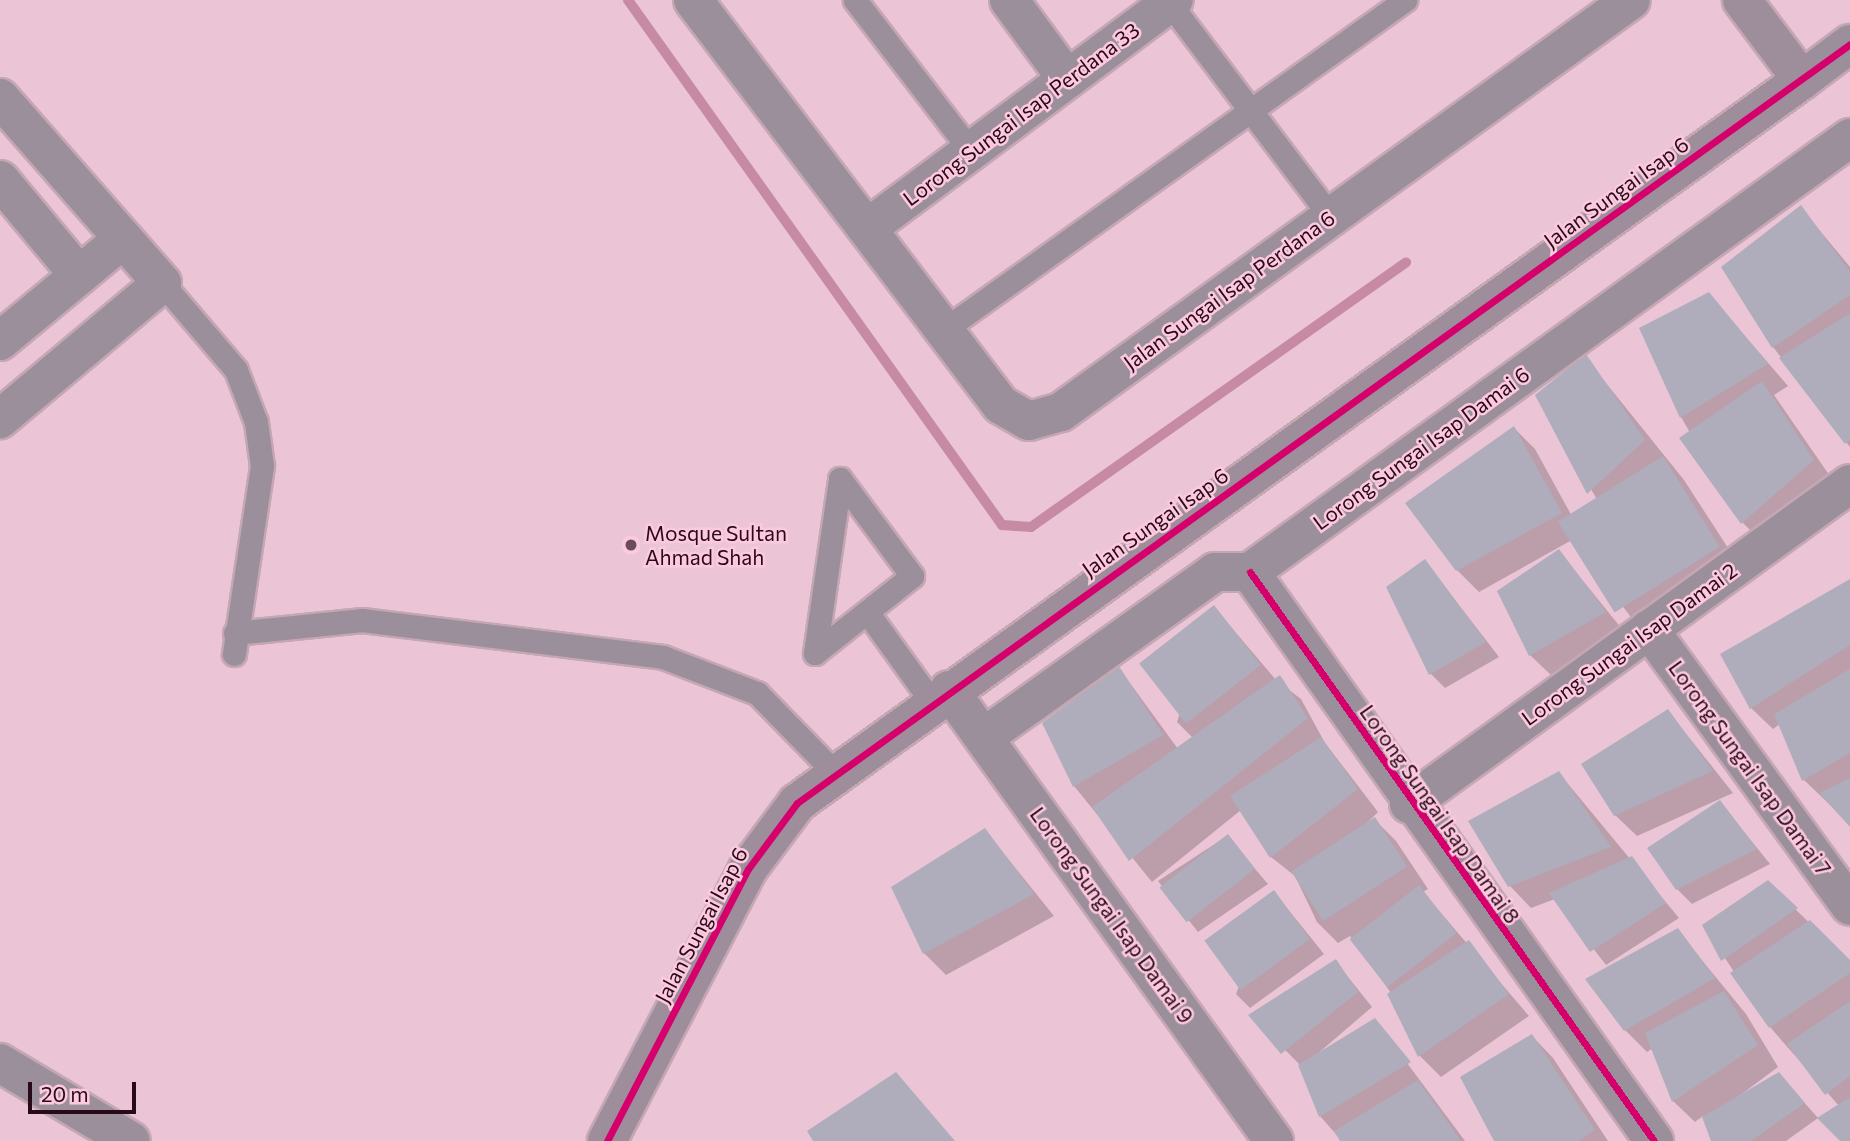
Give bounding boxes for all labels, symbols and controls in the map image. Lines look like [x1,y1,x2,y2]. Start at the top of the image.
street label: Lorong Sungai Isap Perdana 33 [898,17,1144,211]
street label: Jalan Sungai Isap 6 [1539,131,1693,253]
street label: Jalan Sungai Isap Perdana 6 [1119,205,1339,375]
street label: Lorong Sungai Isap Damai 6 [1308,361,1534,535]
street label: Jalan Sungai Isap 6 [1077,462,1233,582]
place label: Mosque Sultan Ahmad Shah [645,520,787,570]
marker: Mosque Sultan Ahmad Shah [623,537,639,553]
street label: Lorong Sungai Isap Damai 2 [1516,557,1742,731]
street label: Lorong Sungai Isap Damai 7 [1664,656,1836,880]
street label: Lorong Sungai Isap Damai 8 [1355,700,1525,928]
street label: Lorong Sungai Isap Damai 9 [1025,802,1199,1028]
street label: Jalan Sungai Isap 6 [649,843,753,1007]
scale bar [32,1068,140,1112]
text: 20 m [41,1081,89,1106]

